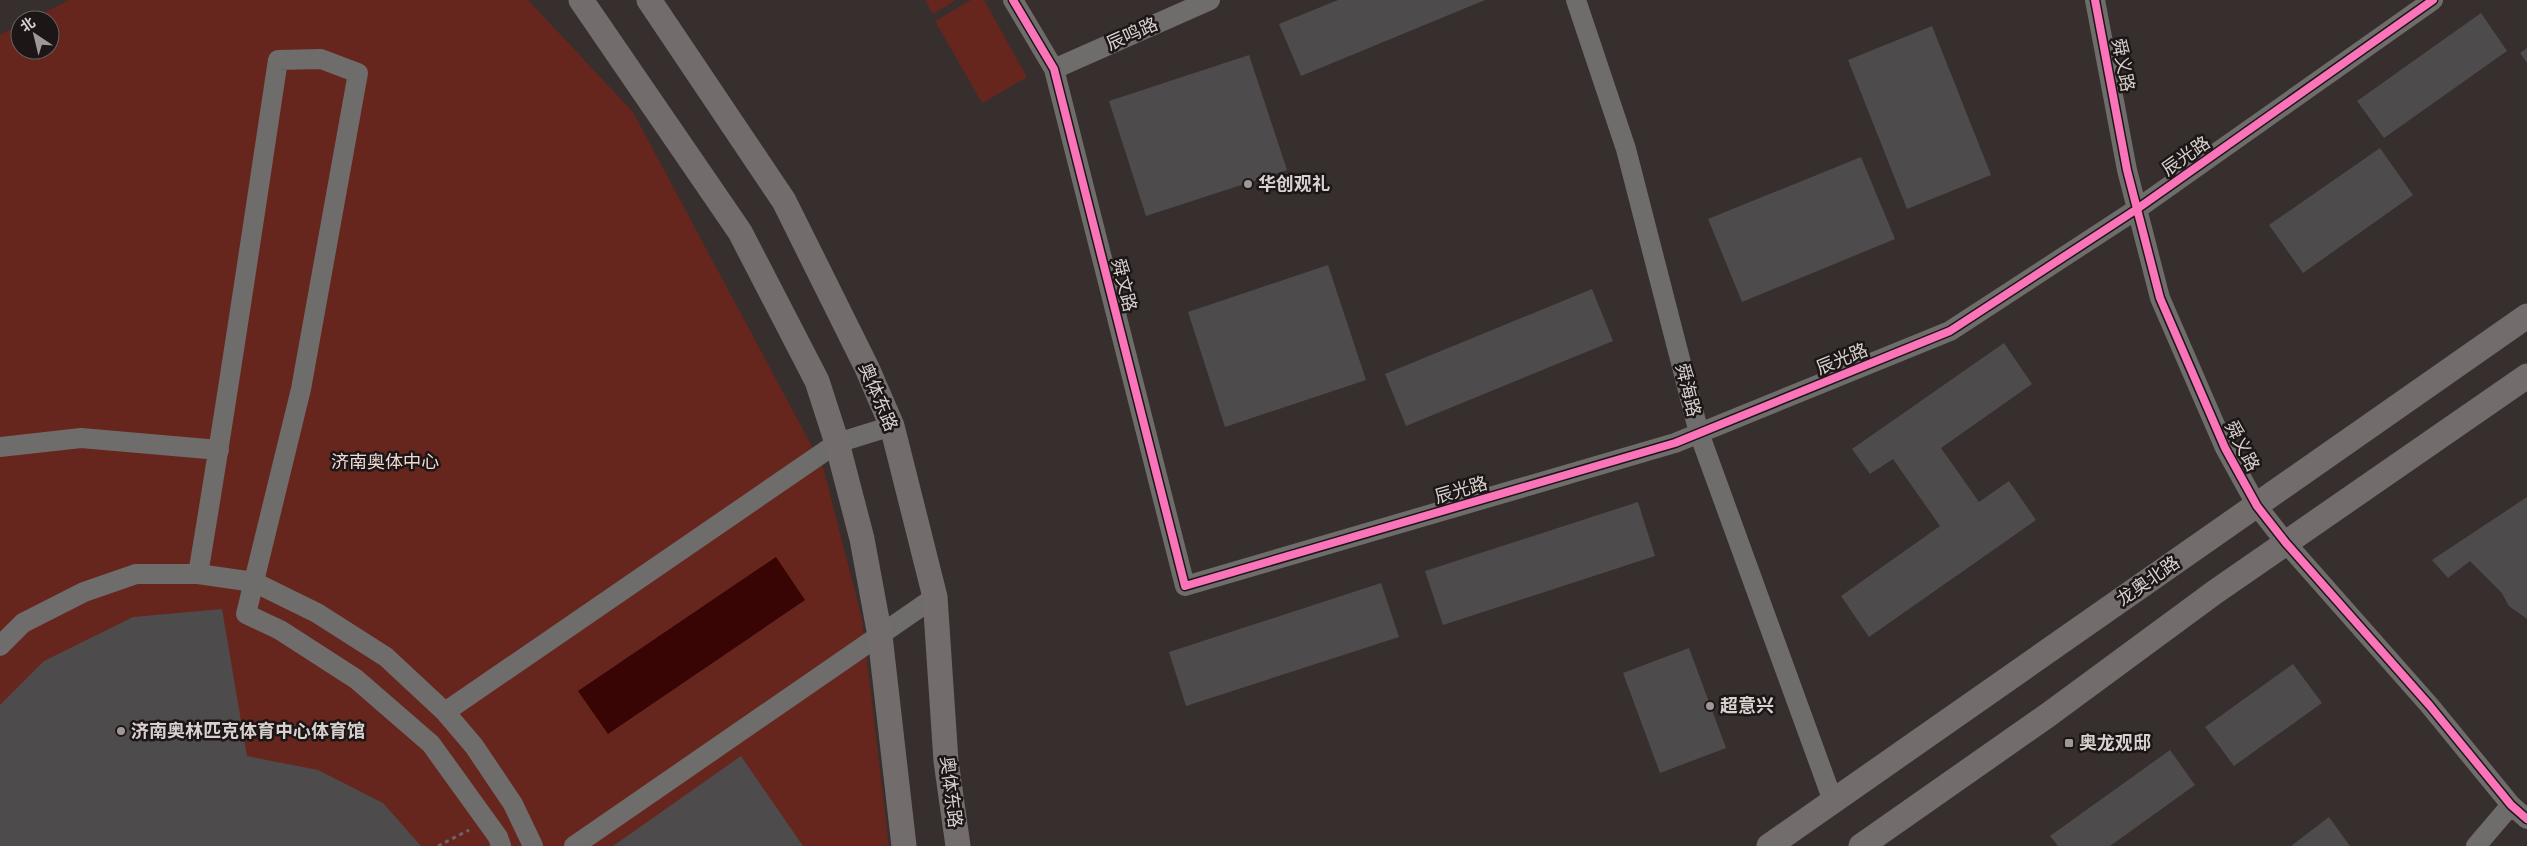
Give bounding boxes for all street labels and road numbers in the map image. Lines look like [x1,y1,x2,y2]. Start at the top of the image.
street label: 辰鸣路 [1103,13,1161,55]
street label: 舜义路 [2107,36,2139,94]
street label: 辰光路 [2158,132,2214,180]
street label: 舜文路 [1107,256,1141,314]
street label: 辰光路 [1813,339,1871,379]
street label: 奥体东路 [854,360,902,434]
street label: 舜海路 [1671,361,1705,419]
street label: 舜义路 [2220,417,2264,475]
street label: 辰光路 [1432,472,1490,508]
street label: 龙奥北路 [2112,551,2184,611]
street label: 奥体东路 [936,755,966,829]

